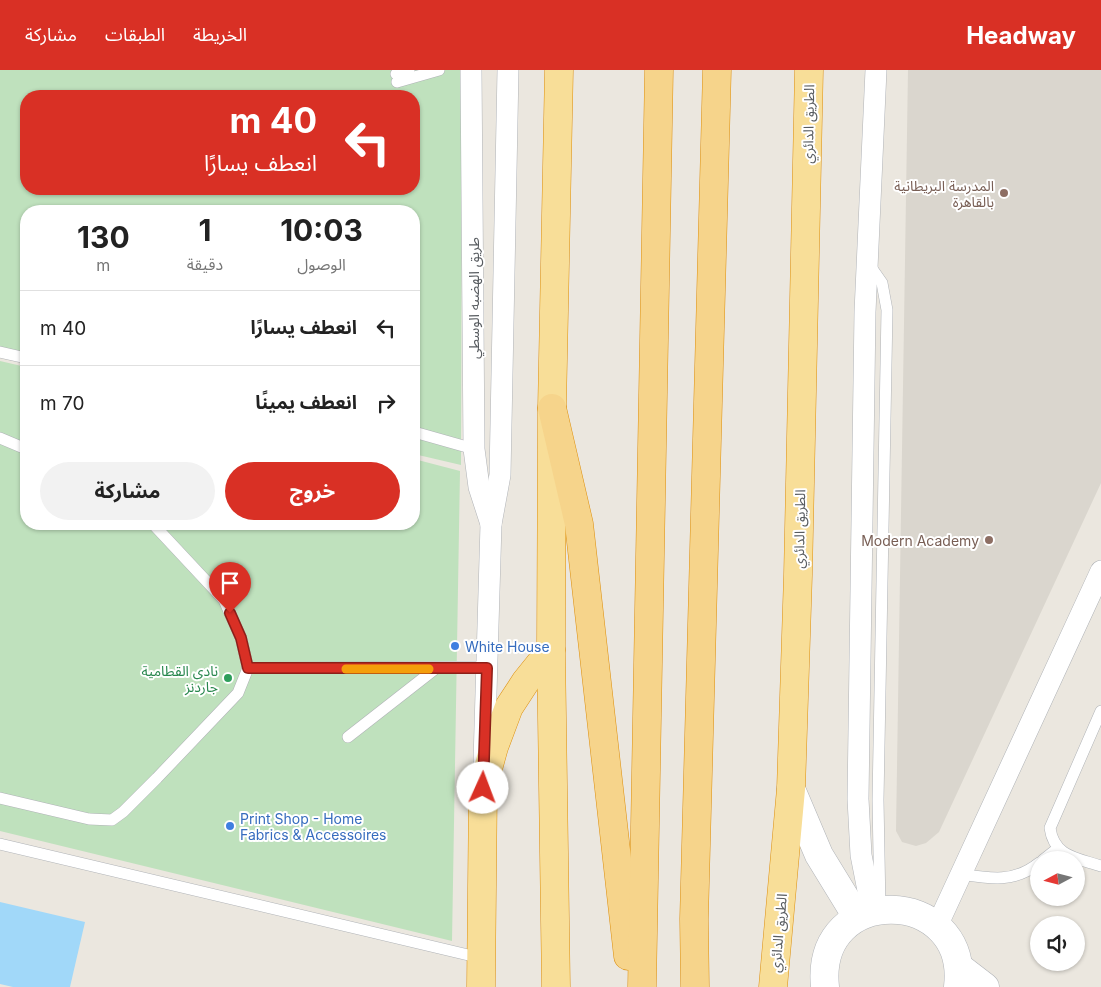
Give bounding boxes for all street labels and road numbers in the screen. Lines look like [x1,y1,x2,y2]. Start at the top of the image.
street label: الطريق الدائري [799,84,820,164]
street label: طريق الهضبه الوسطي [465,237,485,359]
street label: الطريق الدائري [790,489,811,569]
street label: الطريق الدائري [766,893,793,973]

